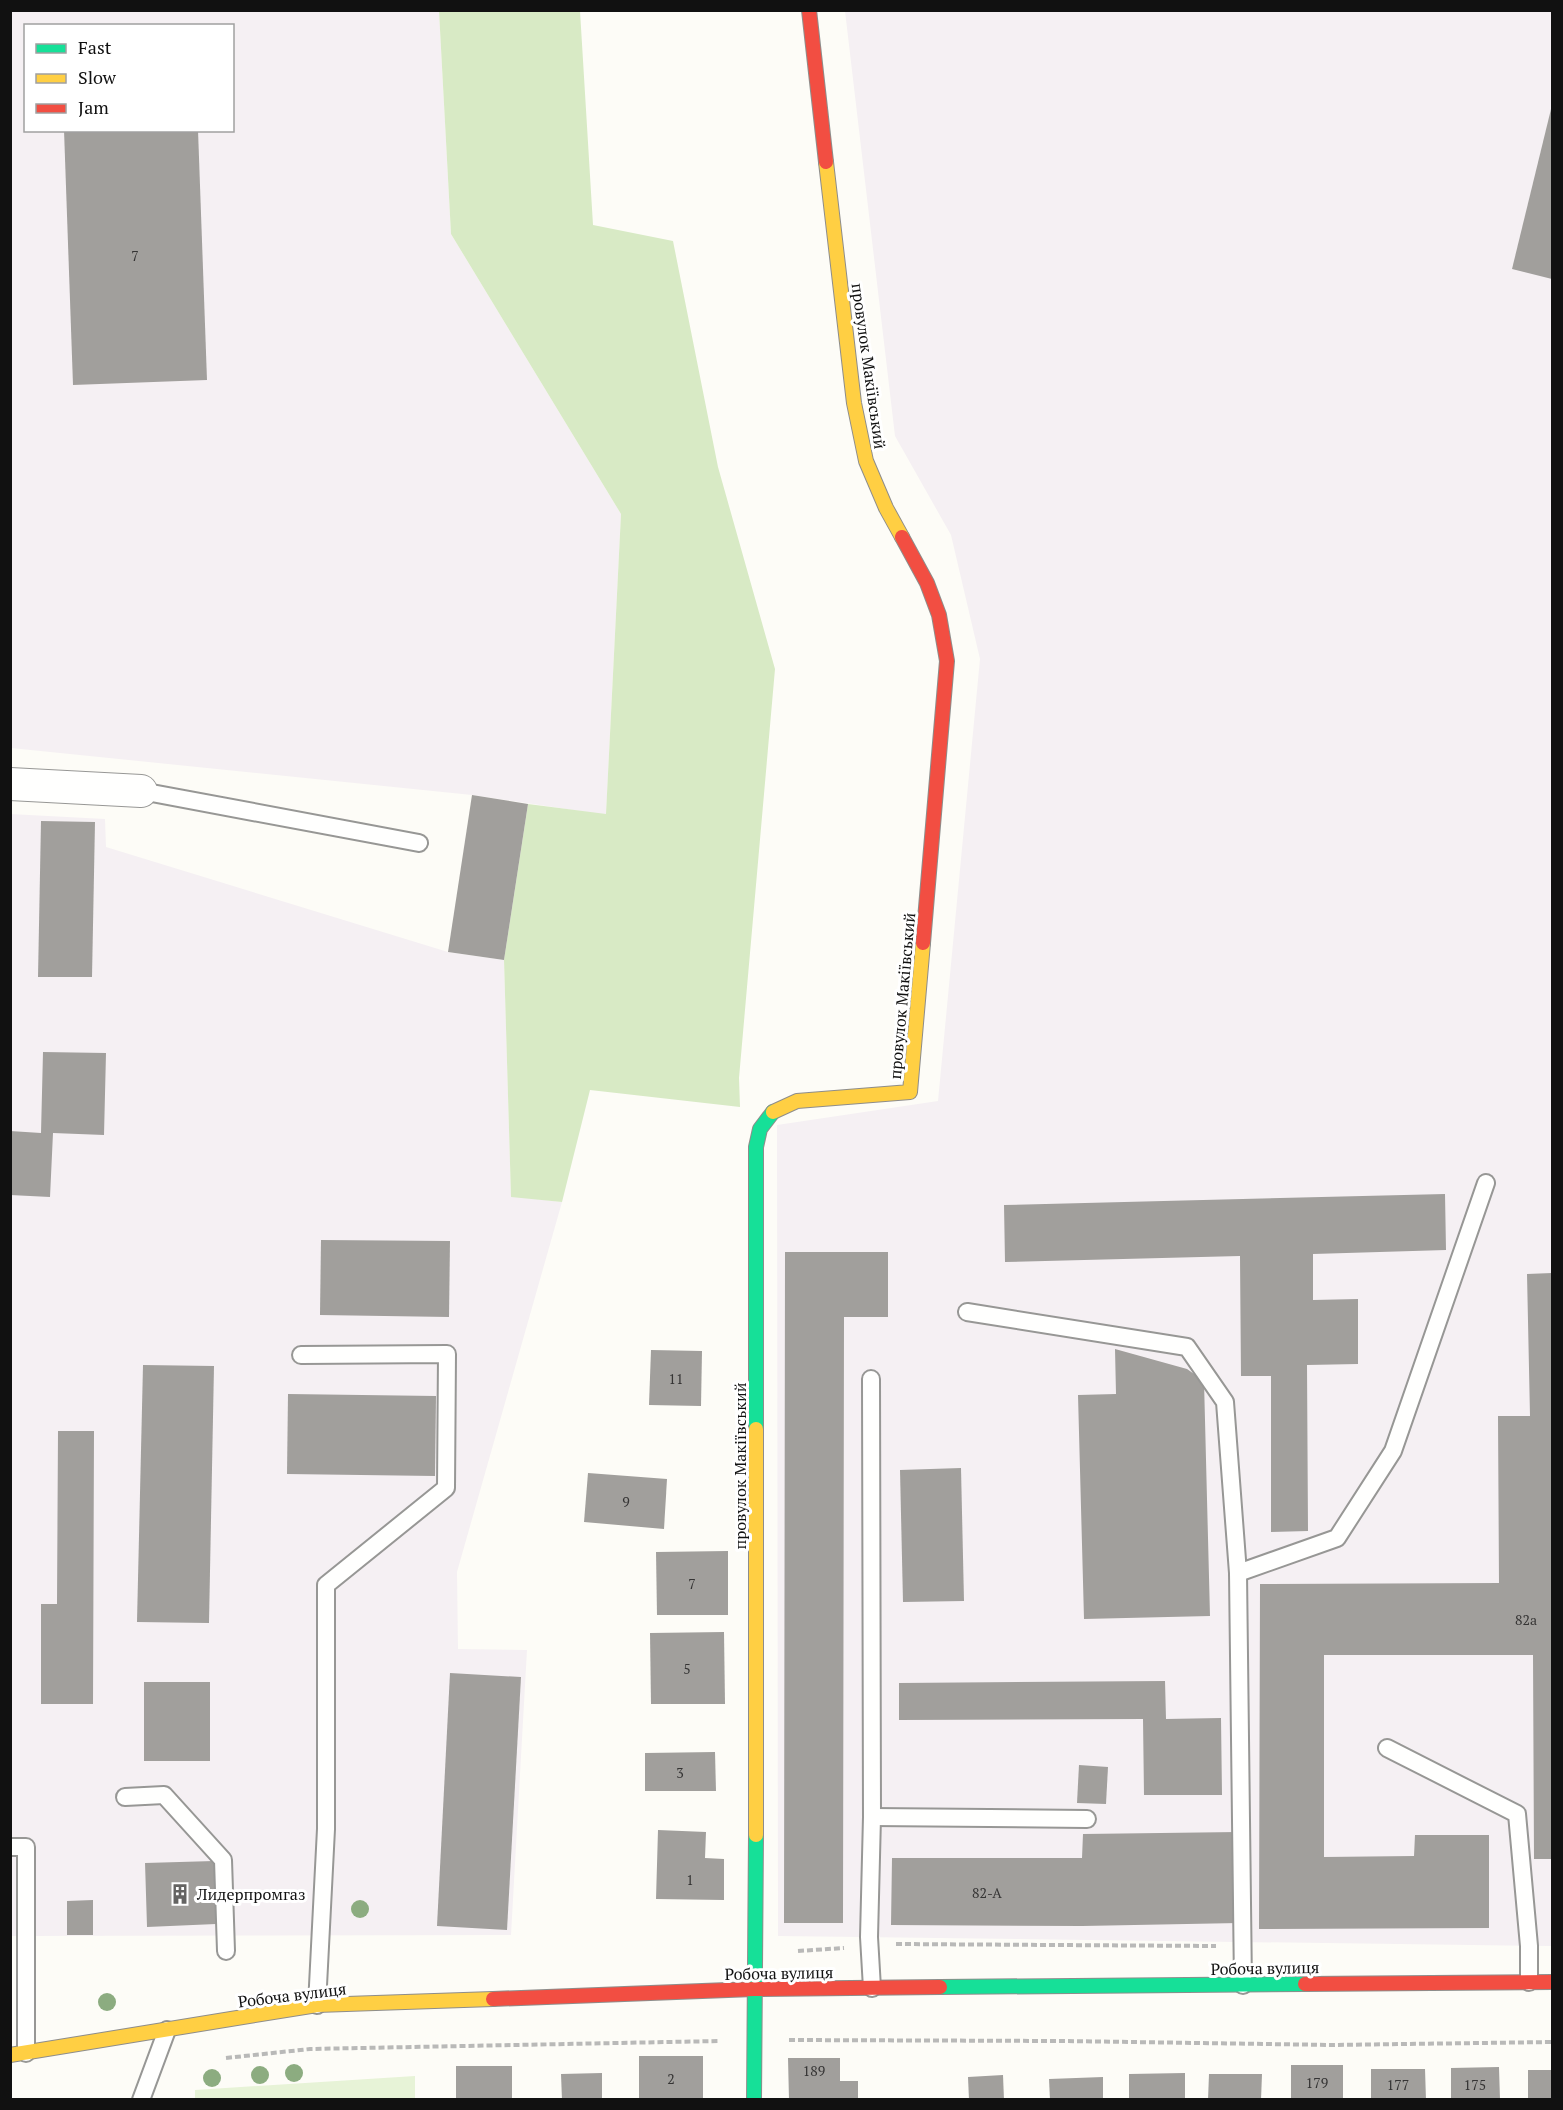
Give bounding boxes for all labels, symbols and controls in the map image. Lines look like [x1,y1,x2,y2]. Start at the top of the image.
legend [24,24,234,132]
text: Fast [78,35,112,59]
text: Slow [78,65,117,89]
text: Jam [78,95,109,119]
house number: 7 [131,246,139,265]
street label: провулок Макіївський [846,282,892,451]
street label: провулок Макіївський [884,912,920,1080]
house number: 11 [669,1369,683,1388]
street label: провулок Макіївський [729,1382,751,1550]
house number: 9 [622,1492,630,1511]
house number: 7 [688,1574,696,1593]
house number: 82а [1515,1610,1537,1629]
house number: 5 [683,1659,691,1678]
house number: 3 [676,1763,684,1782]
house number: 1 [686,1870,694,1889]
building icon: Лидерпромгаз [168,1882,192,1906]
place label: Лидерпромгаз [196,1883,306,1905]
house number: 82-А [972,1883,1002,1902]
street label: Робоча вулиця [1210,1956,1320,1980]
street label: Робоча вулиця [724,1961,834,1985]
street label: Робоча вулиця [237,1977,347,2013]
house number: 189 [803,2061,825,2080]
house number: 2 [667,2069,675,2088]
house number: 179 [1306,2073,1328,2092]
house number: 177 [1387,2075,1409,2094]
house number: 175 [1464,2075,1486,2094]

